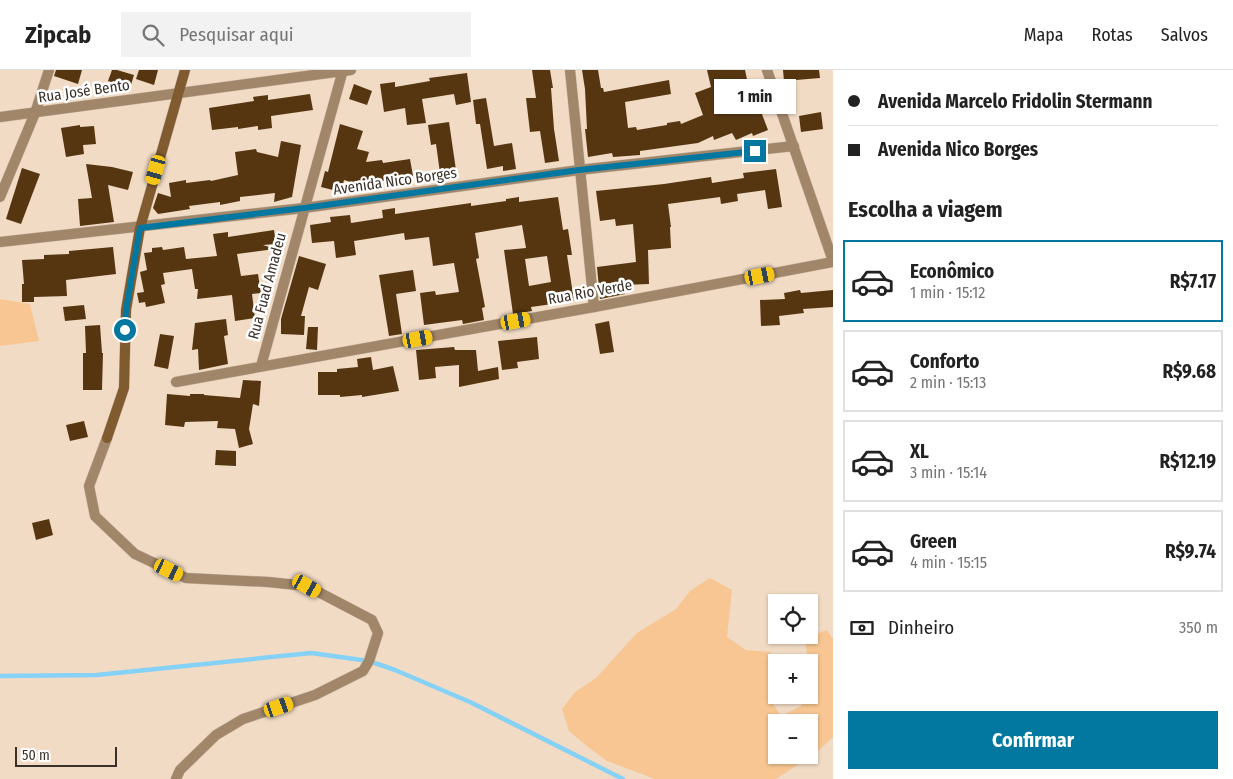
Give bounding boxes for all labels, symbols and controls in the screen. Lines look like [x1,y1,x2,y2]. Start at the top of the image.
search box [121,12,471,57]
text: Zipcab [25,21,91,49]
icon: search [139,21,167,49]
text: Pesquisar aqui [179,23,294,46]
text: Mapa [1024,24,1064,46]
text: Rotas [1092,24,1133,46]
text: Salvos [1161,24,1208,46]
street label: Rua José Bento [37,76,131,106]
callout: 1 min [714,78,796,114]
text: 1 min [738,87,772,106]
text: Avenida Marcelo Fridolin Stermann [878,90,1152,113]
text: Avenida Nico Borges [878,138,1038,161]
route end [744,140,766,162]
car [144,154,167,186]
street label: Avenida Nico Borges [332,163,458,199]
text: Escolha a viagem [848,196,1003,223]
street label: Rua Fuad Amadeu [244,231,290,341]
icon: car [850,259,895,304]
text: Econômico [910,260,994,283]
car [743,266,776,286]
text: R$7.17 [1170,270,1216,293]
street label: Rua Rio Verde [546,276,634,308]
text: 1 min · 15:12 [910,283,985,302]
car [499,311,532,331]
route start [114,319,136,341]
car [401,329,434,349]
icon: car [850,349,895,394]
text: Conforto [910,350,979,373]
text: R$9.68 [1162,360,1216,383]
text: 2 min · 15:13 [910,373,986,392]
icon: car [850,439,895,484]
text: XL [910,440,929,463]
text: R$12.19 [1160,450,1216,473]
text: 3 min · 15:14 [910,463,987,482]
icon: car [850,529,895,574]
text: Green [910,530,957,553]
text: R$9.74 [1165,540,1216,563]
text: 4 min · 15:15 [910,553,987,572]
car [152,557,185,583]
car [290,572,323,600]
map controls [768,594,818,764]
button: locate [768,594,818,644]
icon: cash [848,614,876,642]
text: Dinheiro [888,616,954,639]
text: 350 m [1179,618,1218,637]
button: + [768,654,818,704]
car [262,695,295,719]
button: Confirmar [848,711,1218,769]
button: − [768,714,818,764]
scale bar [15,744,118,767]
text: 50 m [22,747,50,764]

